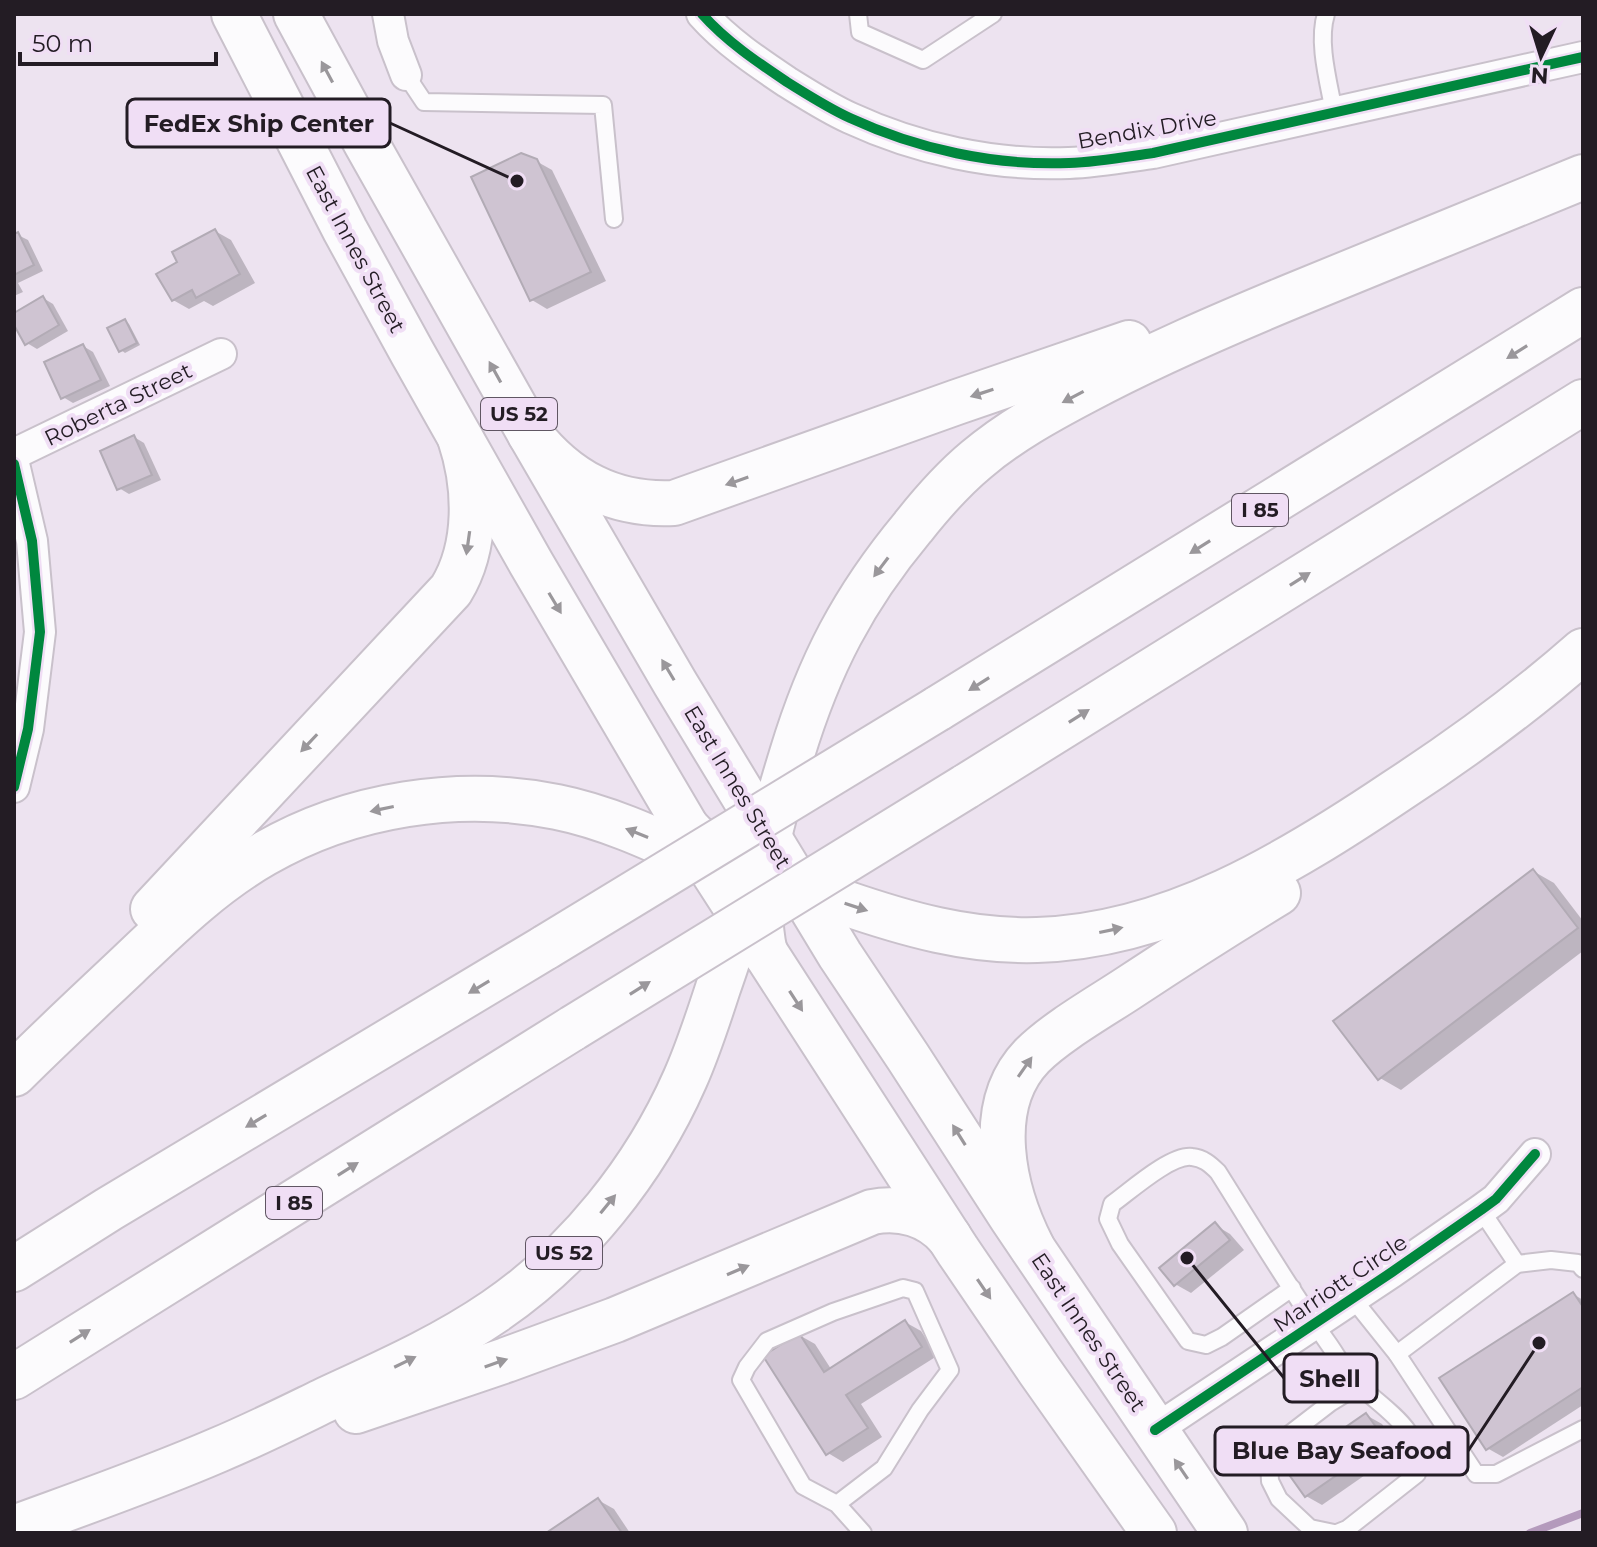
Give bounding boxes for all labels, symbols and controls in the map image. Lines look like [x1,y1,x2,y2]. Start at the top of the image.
scale bar [20,16,216,66]
north arrow [1501,16,1581,96]
text: 50 m [32,29,93,58]
one-way arrow [320,60,334,83]
text: N [1530,61,1549,90]
callout: FedEx Ship Center [127,99,390,147]
street label: Bendix Drive [1075,104,1219,155]
text: FedEx Ship Center [144,109,374,138]
street label: East Innes Street [300,161,411,338]
one-way arrow [1506,345,1528,359]
street label: Roberta Street [40,357,196,452]
one-way arrow [488,361,502,383]
one-way arrow [969,388,993,400]
one-way arrow [1062,390,1085,403]
road number: US 52 [481,398,557,430]
one-way arrow [725,475,749,487]
road number: I 85 [1232,494,1288,526]
one-way arrow [461,531,474,556]
one-way arrow [1189,540,1211,554]
one-way arrow [873,556,889,578]
one-way arrow [1289,572,1311,586]
one-way arrow [548,592,562,614]
one-way arrow [661,658,675,681]
one-way arrow [968,676,990,690]
street label: East Innes Street [678,701,797,874]
one-way arrow [1068,710,1090,724]
one-way arrow [300,734,318,753]
one-way arrow [370,803,395,816]
one-way arrow [625,826,649,839]
one-way arrow [845,901,869,914]
one-way arrow [1099,923,1124,936]
one-way arrow [468,980,490,994]
one-way arrow [629,980,650,995]
one-way arrow [788,990,803,1011]
one-way arrow [1017,1056,1032,1077]
one-way arrow [245,1114,267,1128]
one-way arrow [952,1125,967,1146]
one-way arrow [337,1162,359,1176]
road number: I 85 [266,1187,322,1219]
one-way arrow [599,1194,616,1214]
street label: Marriott Circle [1268,1229,1412,1338]
road number: US 52 [526,1237,602,1269]
street label: East Innes Street [1025,1248,1152,1417]
one-way arrow [726,1263,750,1276]
one-way arrow [976,1278,991,1299]
one-way arrow [69,1330,91,1344]
callout: Shell [1284,1354,1377,1402]
one-way arrow [393,1355,416,1369]
one-way arrow [484,1357,508,1369]
text: Shell [1299,1364,1361,1393]
callout: Blue Bay Seafood [1215,1427,1468,1475]
text: Blue Bay Seafood [1232,1436,1452,1465]
one-way arrow [1174,1458,1189,1479]

